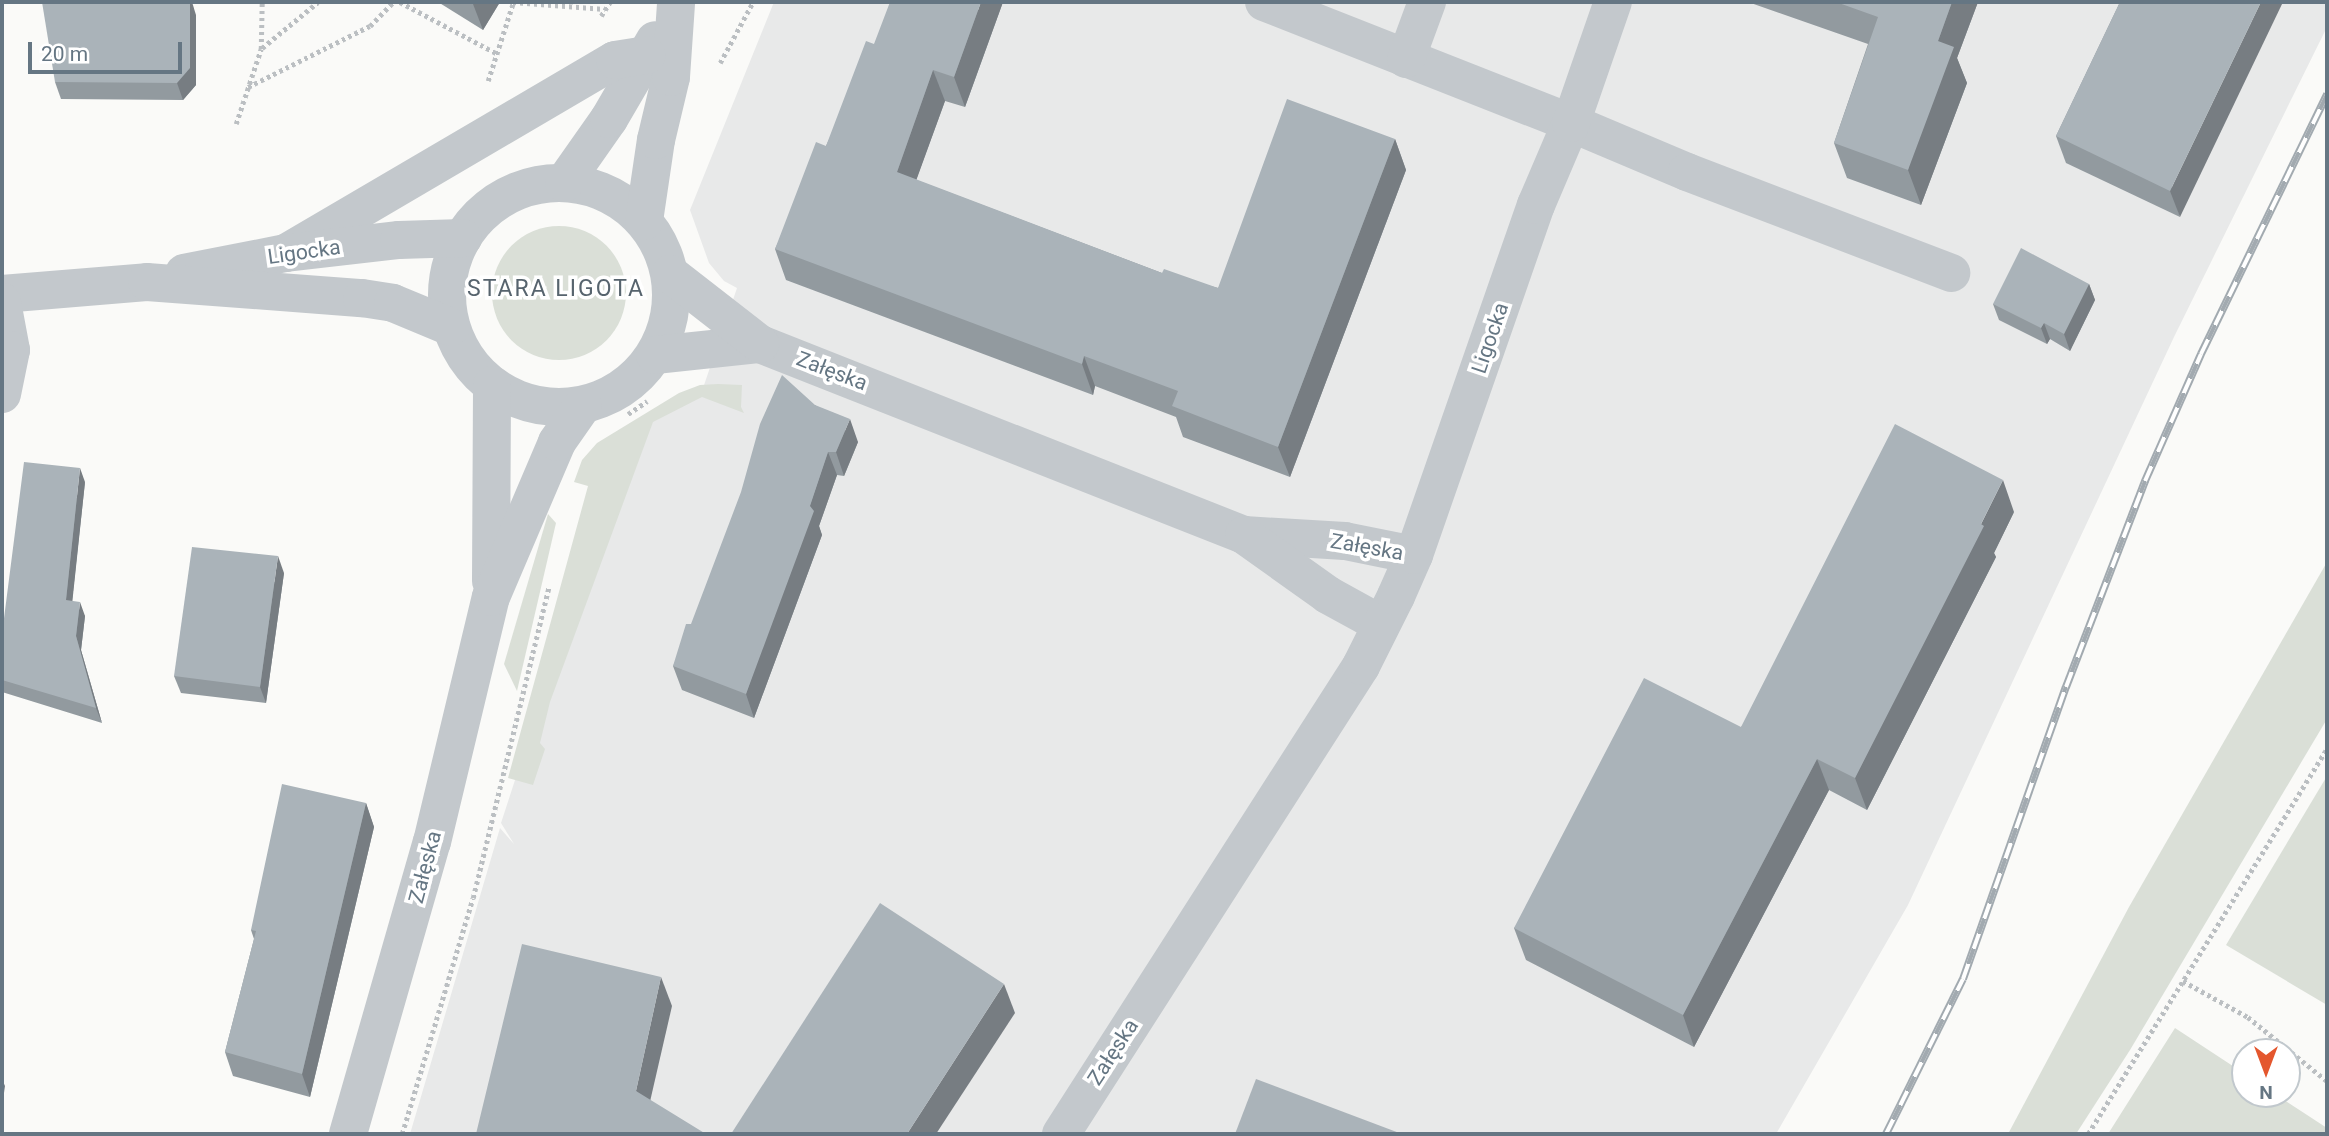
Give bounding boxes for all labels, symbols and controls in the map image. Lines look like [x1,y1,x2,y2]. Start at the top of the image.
scale bar [32,28,186,72]
text: 20 m [41,42,88,66]
street label: Ligocka [266,234,342,270]
district label: STARA LIGOTA [468,275,644,303]
street label: Ligocka [1466,299,1514,377]
street label: Załęska [793,346,871,396]
street label: Załęska [1329,528,1405,566]
street label: Załęska [403,828,447,906]
street label: Załęska [1082,1014,1144,1090]
north arrow [2231,1038,2301,1108]
text: N [2259,1081,2273,1104]

